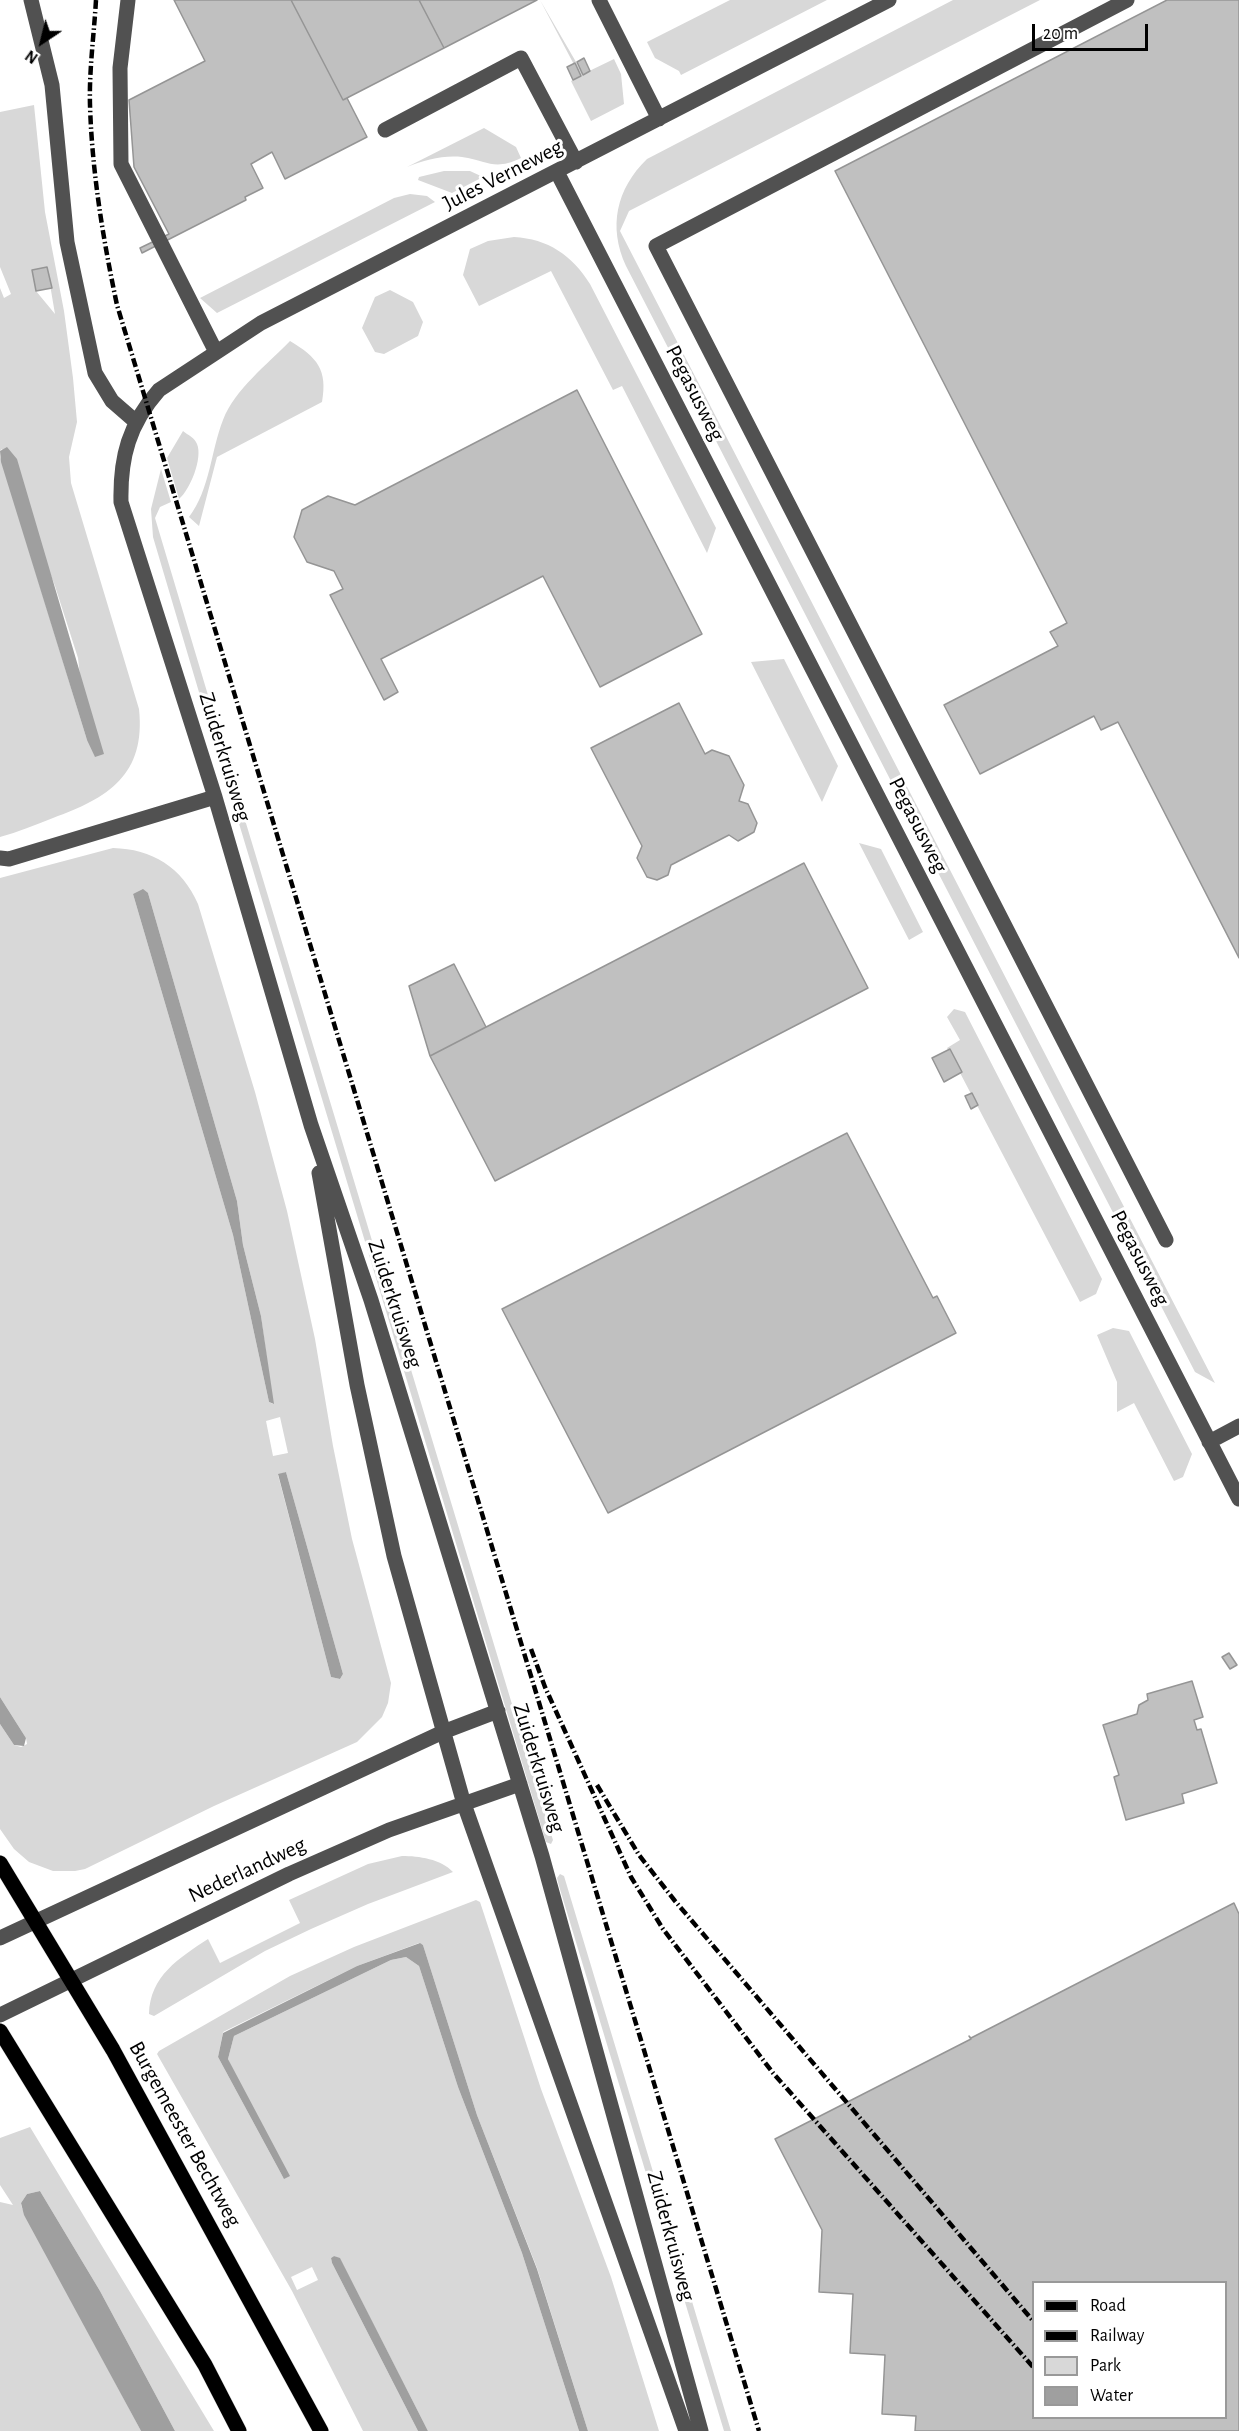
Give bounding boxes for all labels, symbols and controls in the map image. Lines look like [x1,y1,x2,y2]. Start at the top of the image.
north arrow [12,12,72,72]
scale bar [1035,12,1150,50]
text: 20 m [1043,25,1078,43]
text: N [23,47,41,66]
street label: Jules Verneweg [439,134,567,216]
street label: Pegasusweg [660,341,730,445]
street label: Zuiderkruisweg [193,689,257,825]
street label: Pegasusweg [883,773,953,877]
street label: Pegasusweg [1105,1206,1175,1310]
street label: Zuiderkruisweg [362,1236,428,1372]
street label: Zuiderkruisweg [507,1700,571,1836]
street label: Nederlandweg [184,1831,310,1909]
street label: Burgemeester Bechtweg [123,2037,247,2231]
street label: Zuiderkruisweg [641,2168,701,2304]
legend [1032,2281,1227,2419]
text: Road [1090,2297,1126,2315]
text: Railway [1090,2327,1144,2345]
text: Park [1090,2357,1121,2375]
text: Water [1090,2387,1133,2405]

